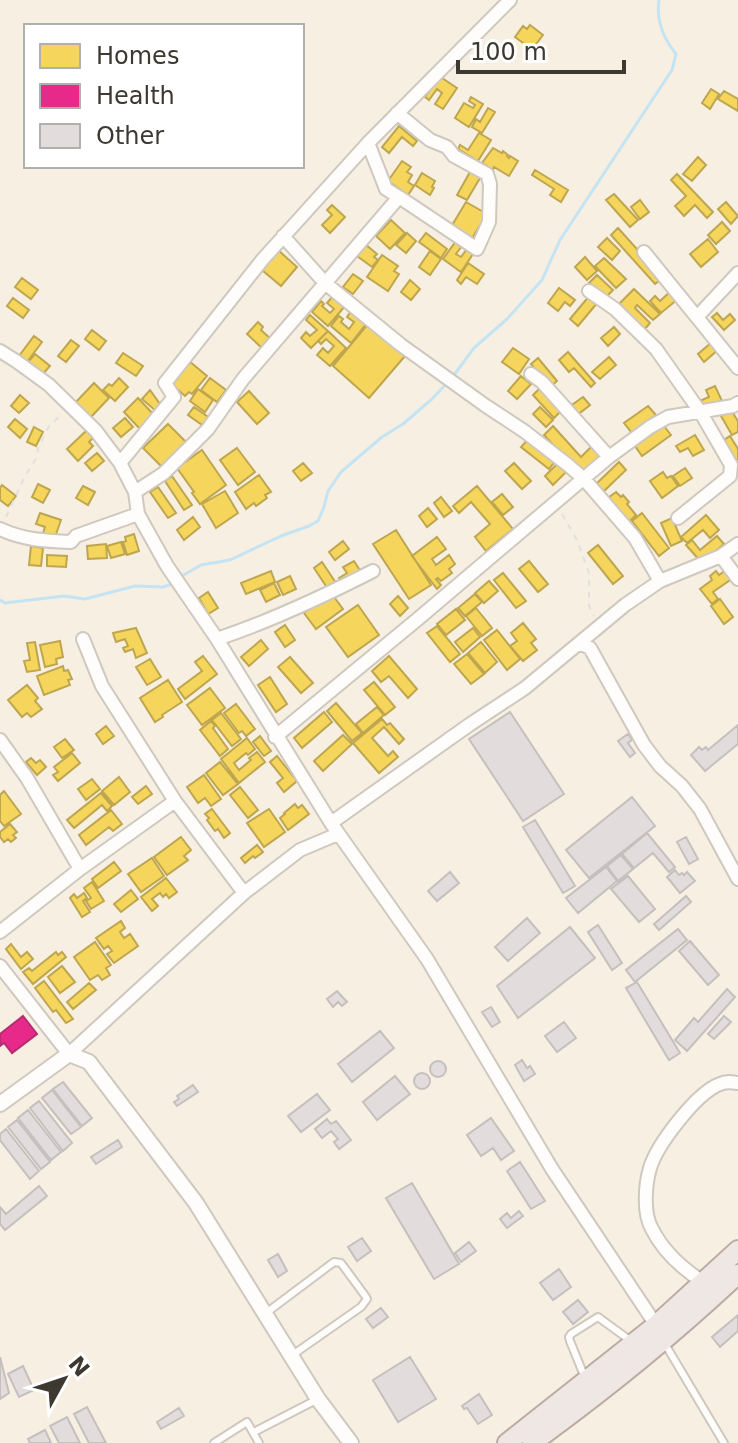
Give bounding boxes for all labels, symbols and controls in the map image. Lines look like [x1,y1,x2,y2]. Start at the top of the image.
legend [24,24,304,168]
scale bar [458,24,624,74]
text: 100 m [470,38,547,66]
text: Homes [96,42,179,70]
text: Health [96,82,175,110]
text: Other [96,122,164,150]
north arrow [24,1339,104,1419]
text: N [63,1351,94,1382]

